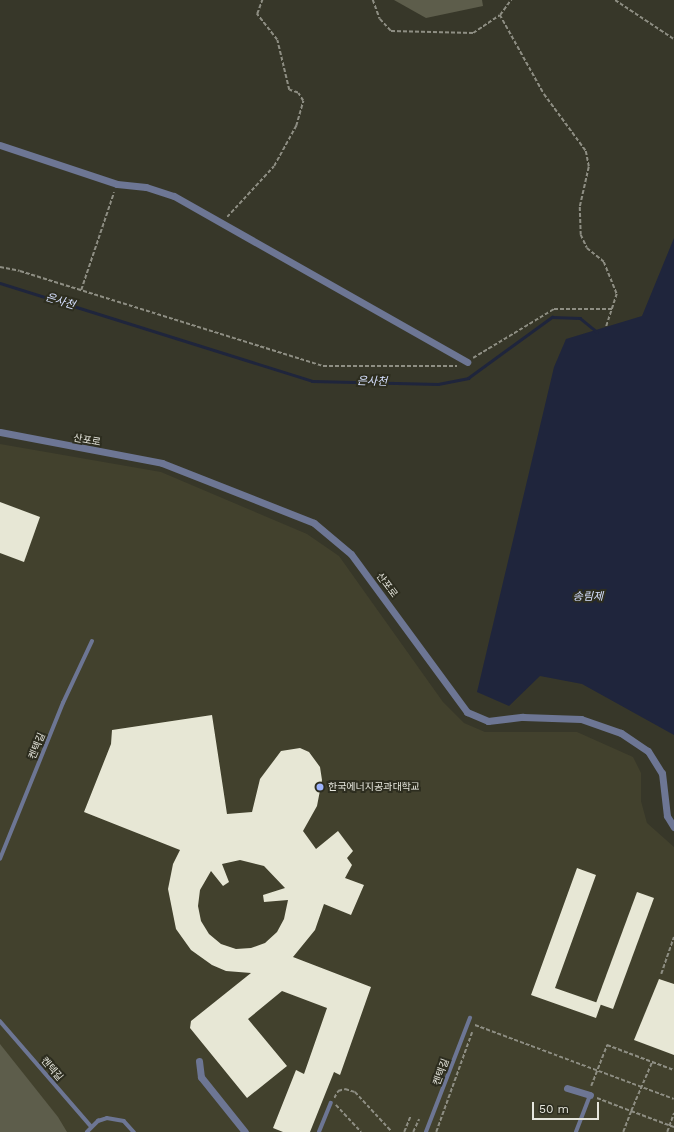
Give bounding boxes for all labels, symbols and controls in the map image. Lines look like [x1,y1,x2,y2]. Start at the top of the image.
water label: 은사천 [44,291,76,313]
water label: 은사천 [357,375,387,389]
street label: 산포로 [72,432,102,448]
street label: 산포로 [374,570,400,600]
water label: 송림제 [573,590,603,604]
street label: 켄텍길 [26,731,48,761]
place label: 한국에너지공과대학교 [328,781,420,793]
marker: 한국에너지공과대학교 [315,782,325,792]
street label: 켄텍길 [38,1055,66,1083]
street label: 켄텍길 [431,1057,451,1087]
scale bar [534,1094,601,1120]
text: 50 m [539,1102,569,1116]

